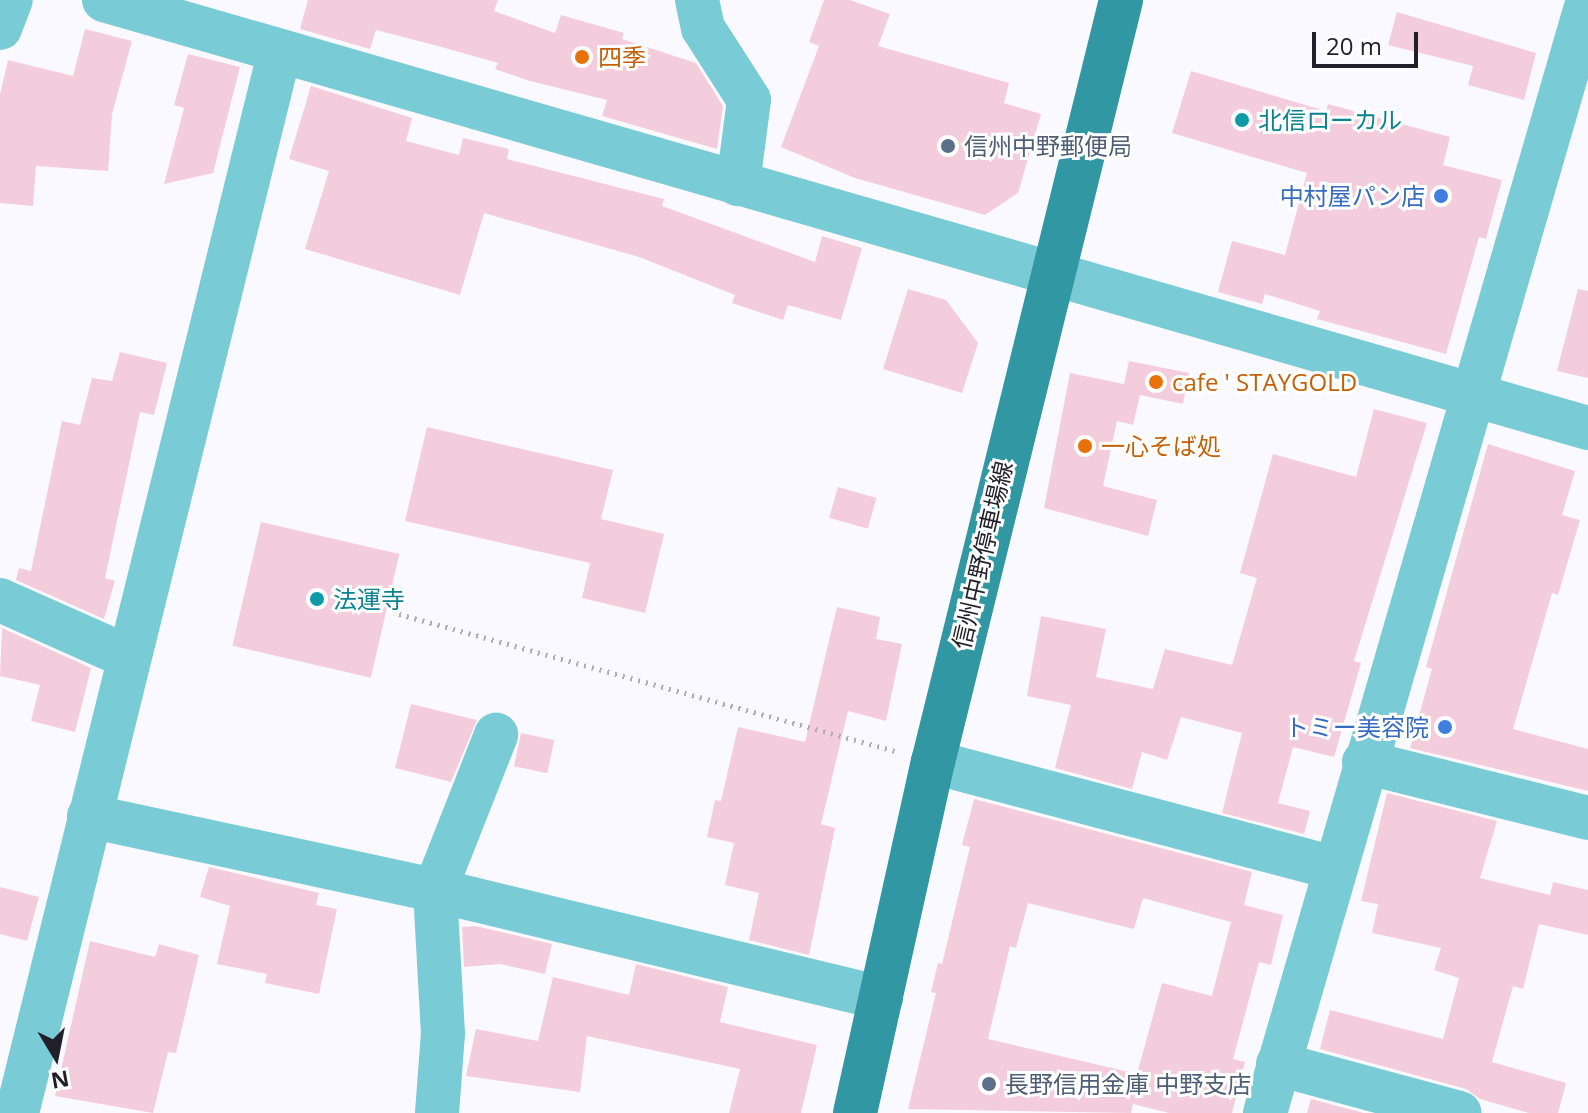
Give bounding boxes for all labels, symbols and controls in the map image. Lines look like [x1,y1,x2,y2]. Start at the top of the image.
scale bar [1316,16,1422,66]
text: 20 m [1326,29,1382,62]
place label: 四季 [598,43,646,71]
marker: 四季 [573,48,591,66]
place label: 北信ローカル [1258,106,1402,134]
marker: 北信ローカル [1233,111,1251,129]
place label: 信州中野郵便局 [964,132,1132,160]
marker: 信州中野郵便局 [939,137,957,155]
place label: 中村屋パン店 [1281,182,1425,210]
marker: 中村屋パン店 [1432,187,1450,205]
place label: cafe ' STAYGOLD [1172,368,1357,396]
marker: cafe ' STAYGOLD [1147,373,1165,391]
place label: 一心そば処 [1101,432,1221,460]
marker: 一心そば処 [1076,437,1094,455]
street label: 信州中野停車場線 [946,458,1018,652]
place label: 法運寺 [333,585,405,613]
marker: 法運寺 [308,590,326,608]
place label: トミー美容院 [1285,713,1429,741]
marker: トミー美容院 [1436,718,1454,736]
north arrow [16,1017,96,1097]
text: N [49,1064,72,1097]
place label: 長野信用金庫 中野支店 [1005,1070,1251,1098]
marker: 長野信用金庫 中野支店 [980,1075,998,1093]

